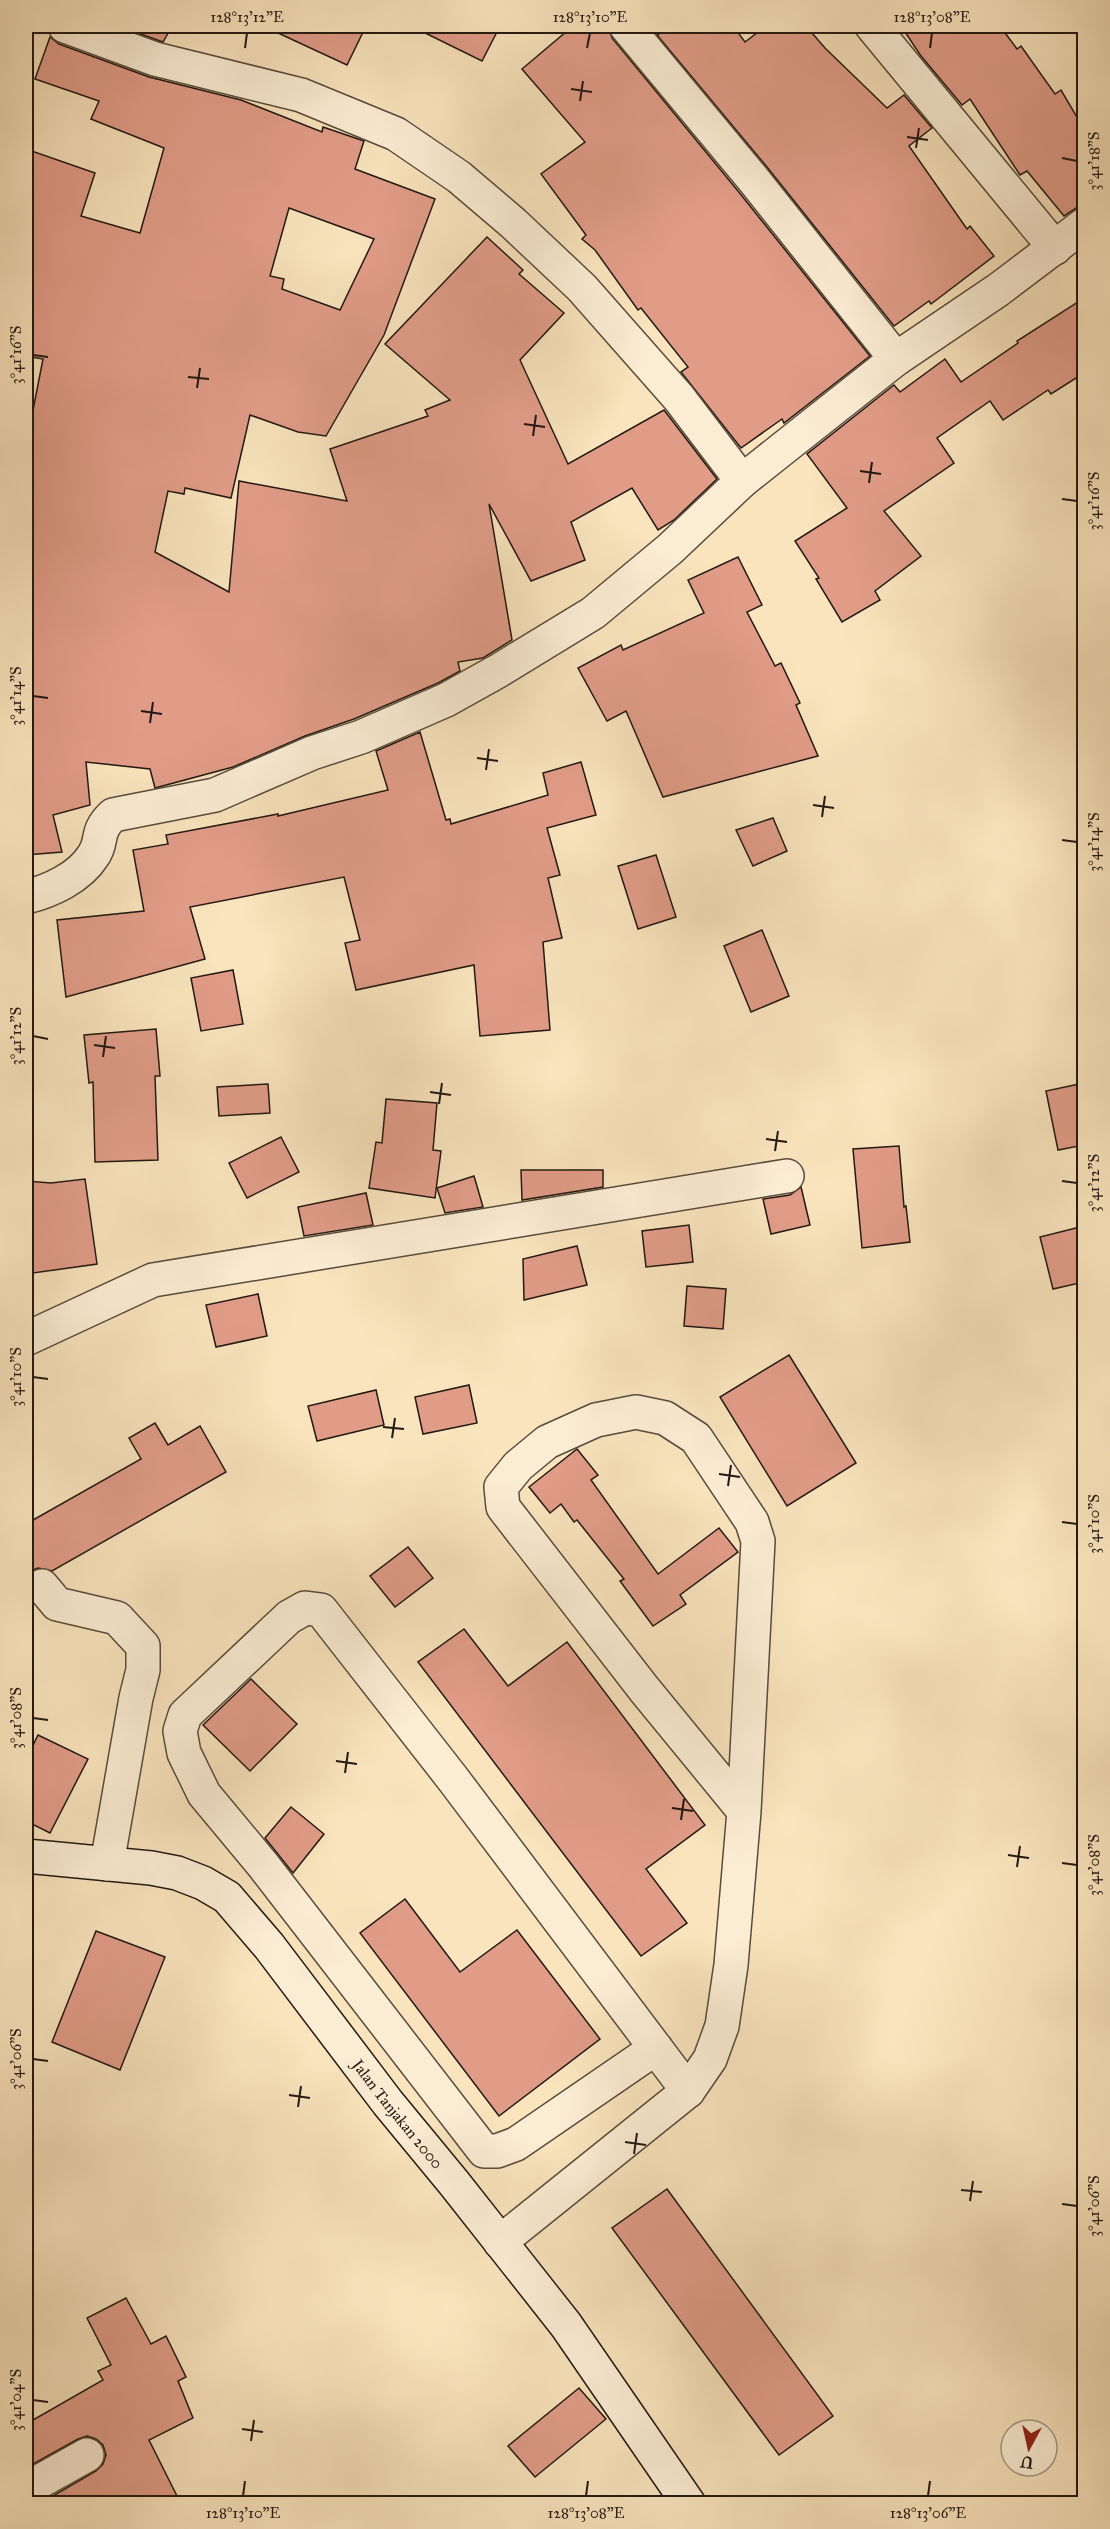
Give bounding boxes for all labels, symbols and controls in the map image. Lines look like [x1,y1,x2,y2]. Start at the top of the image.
text: 128°13'12"E [210,8,284,26]
text: 128°13'10"E [553,8,628,26]
text: 128°13'08"E [894,8,971,26]
text: 3°41'18"S [1085,132,1103,190]
text: 3°41'16"S [7,326,25,384]
text: 3°41'16"S [1085,472,1103,530]
text: 3°41'14"S [7,666,25,726]
text: 3°41'14"S [1085,812,1103,872]
text: 3°41'12"S [7,1007,25,1065]
text: 3°41'12"S [1085,1154,1103,1212]
text: 3°41'10"S [7,1347,25,1407]
text: 3°41'10"S [1085,1494,1103,1554]
text: 3°41'08"S [7,1687,25,1749]
text: 3°41'08"S [1085,1834,1103,1896]
text: 3°41'06"S [7,2028,25,2090]
street label: Jalan Tanjakan 2000 [347,2054,447,2172]
text: 3°41'06"S [1085,2175,1103,2237]
text: 3°41'04"S [7,2369,25,2431]
north arrow [999,2418,1059,2478]
text: U [1019,2452,1035,2473]
text: 128°13'10"E [206,2504,281,2522]
text: 128°13'08"E [548,2504,625,2522]
text: 128°13'06"E [890,2504,967,2522]

